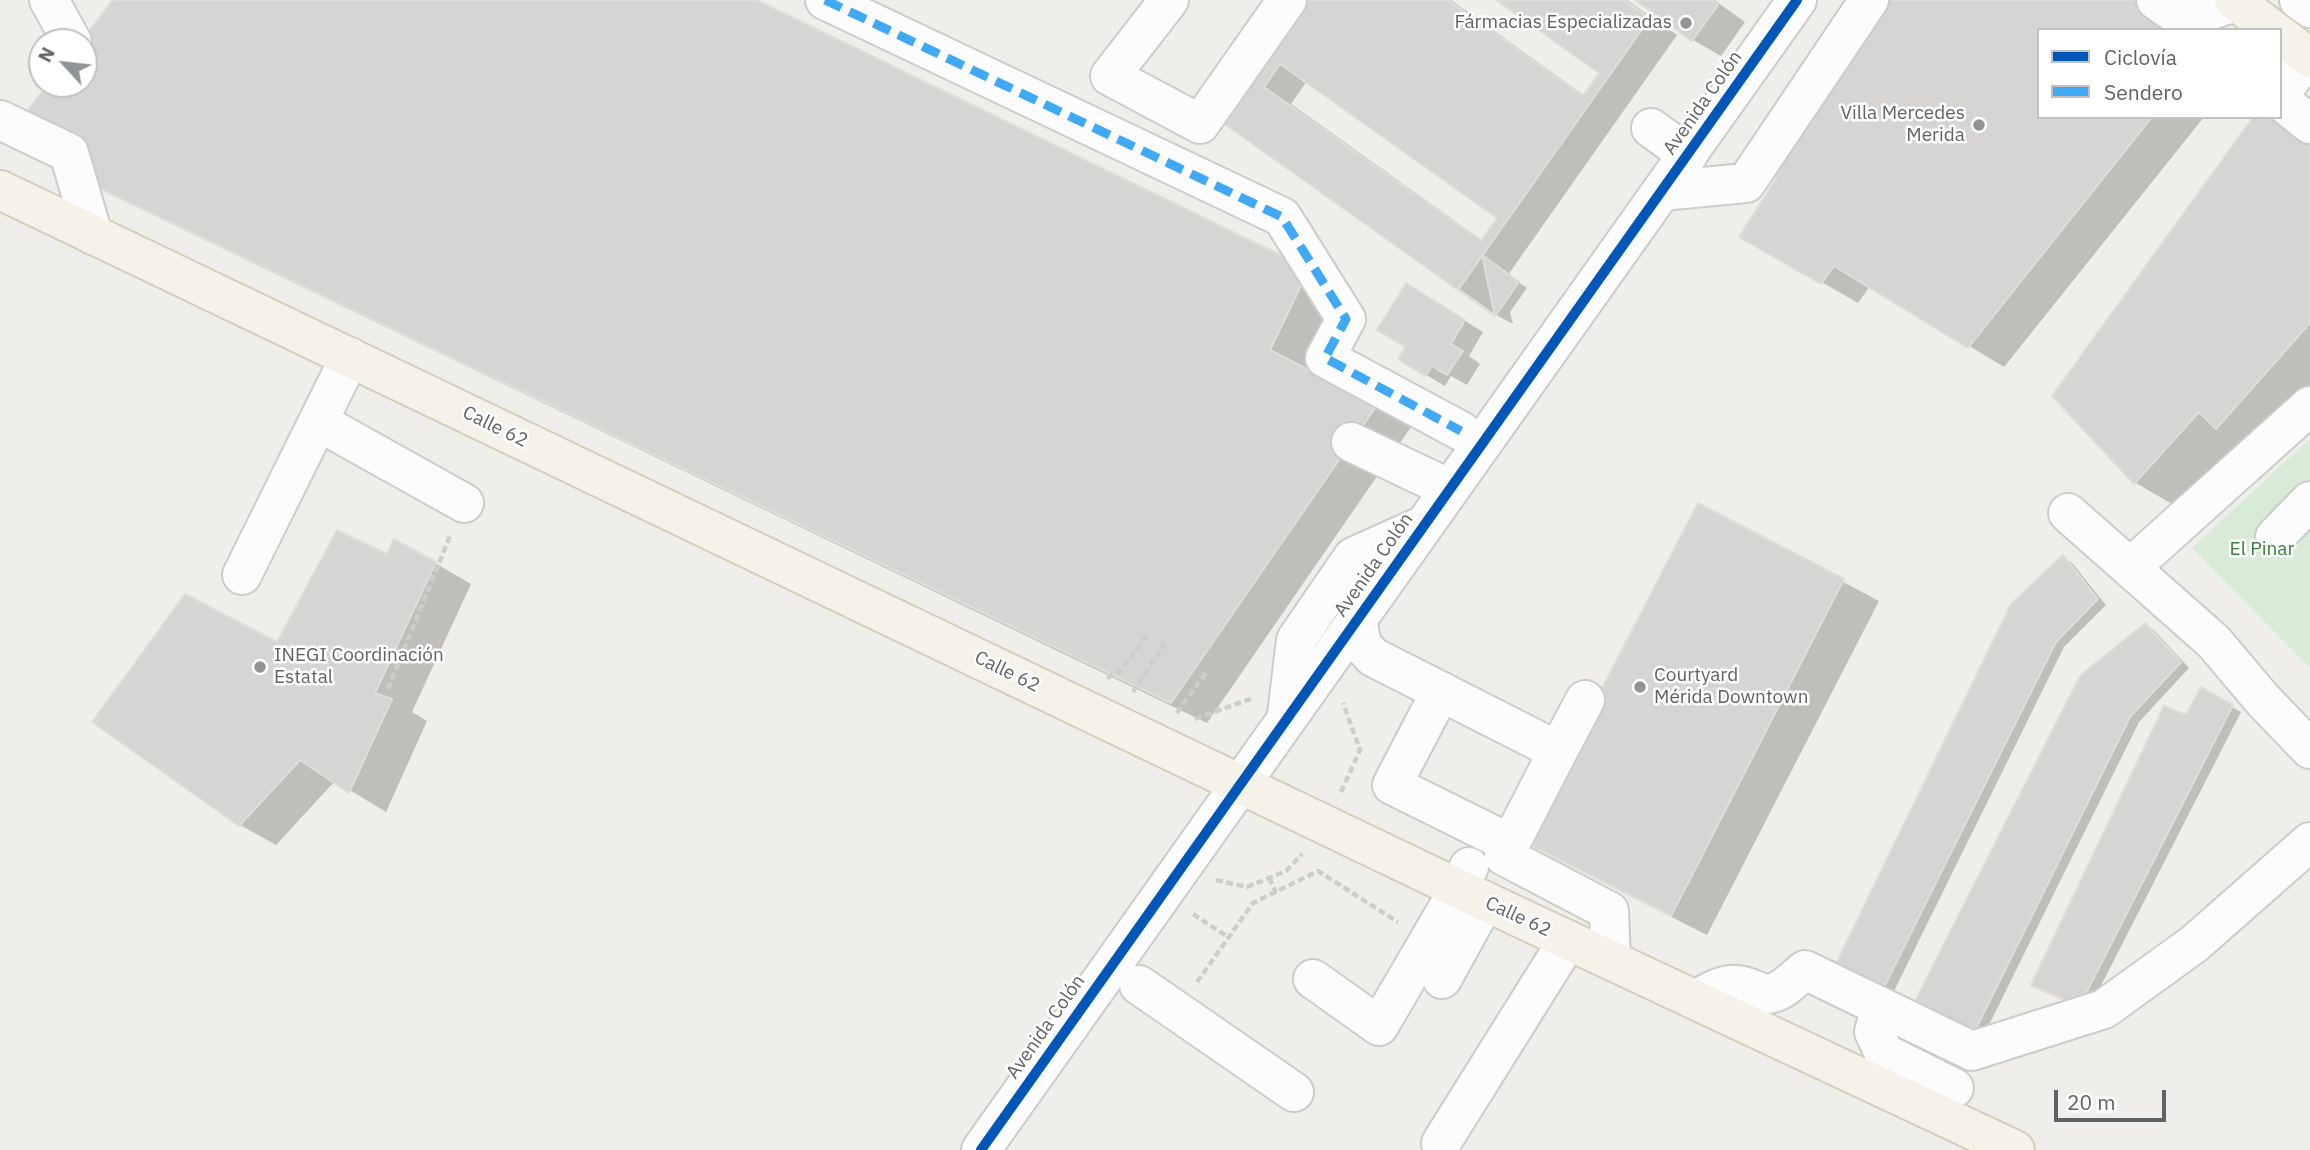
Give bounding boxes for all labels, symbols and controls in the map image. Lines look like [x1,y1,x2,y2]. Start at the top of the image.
place label: Fármacias Especializadas [1455,12,1672,34]
marker: Fármacias Especializadas [1678,15,1694,31]
north arrow [28,28,98,98]
legend [2037,28,2282,119]
text: N [32,43,60,66]
text: Ciclovía [2104,43,2177,71]
street label: Avenida Colón [1659,47,1747,159]
text: Sendero [2104,78,2183,106]
place label: Villa Mercedes Merida [1840,103,1965,147]
marker: Villa Mercedes Merida [1971,117,1987,133]
street label: Calle 62 [459,401,531,453]
street label: Avenida Colón [1330,509,1418,621]
park label: El Pinar [2230,539,2294,561]
place label: INEGI Coordinación Estatal [274,645,444,689]
street label: Calle 62 [971,646,1043,698]
marker: INEGI Coordinación Estatal [252,659,268,675]
place label: Courtyard Mérida Downtown [1654,665,1808,709]
marker: Courtyard Mérida Downtown [1632,679,1648,695]
street label: Calle 62 [1482,892,1554,942]
street label: Avenida Colón [1002,971,1090,1083]
scale bar [2058,1076,2170,1120]
text: 20 m [2067,1088,2116,1116]

